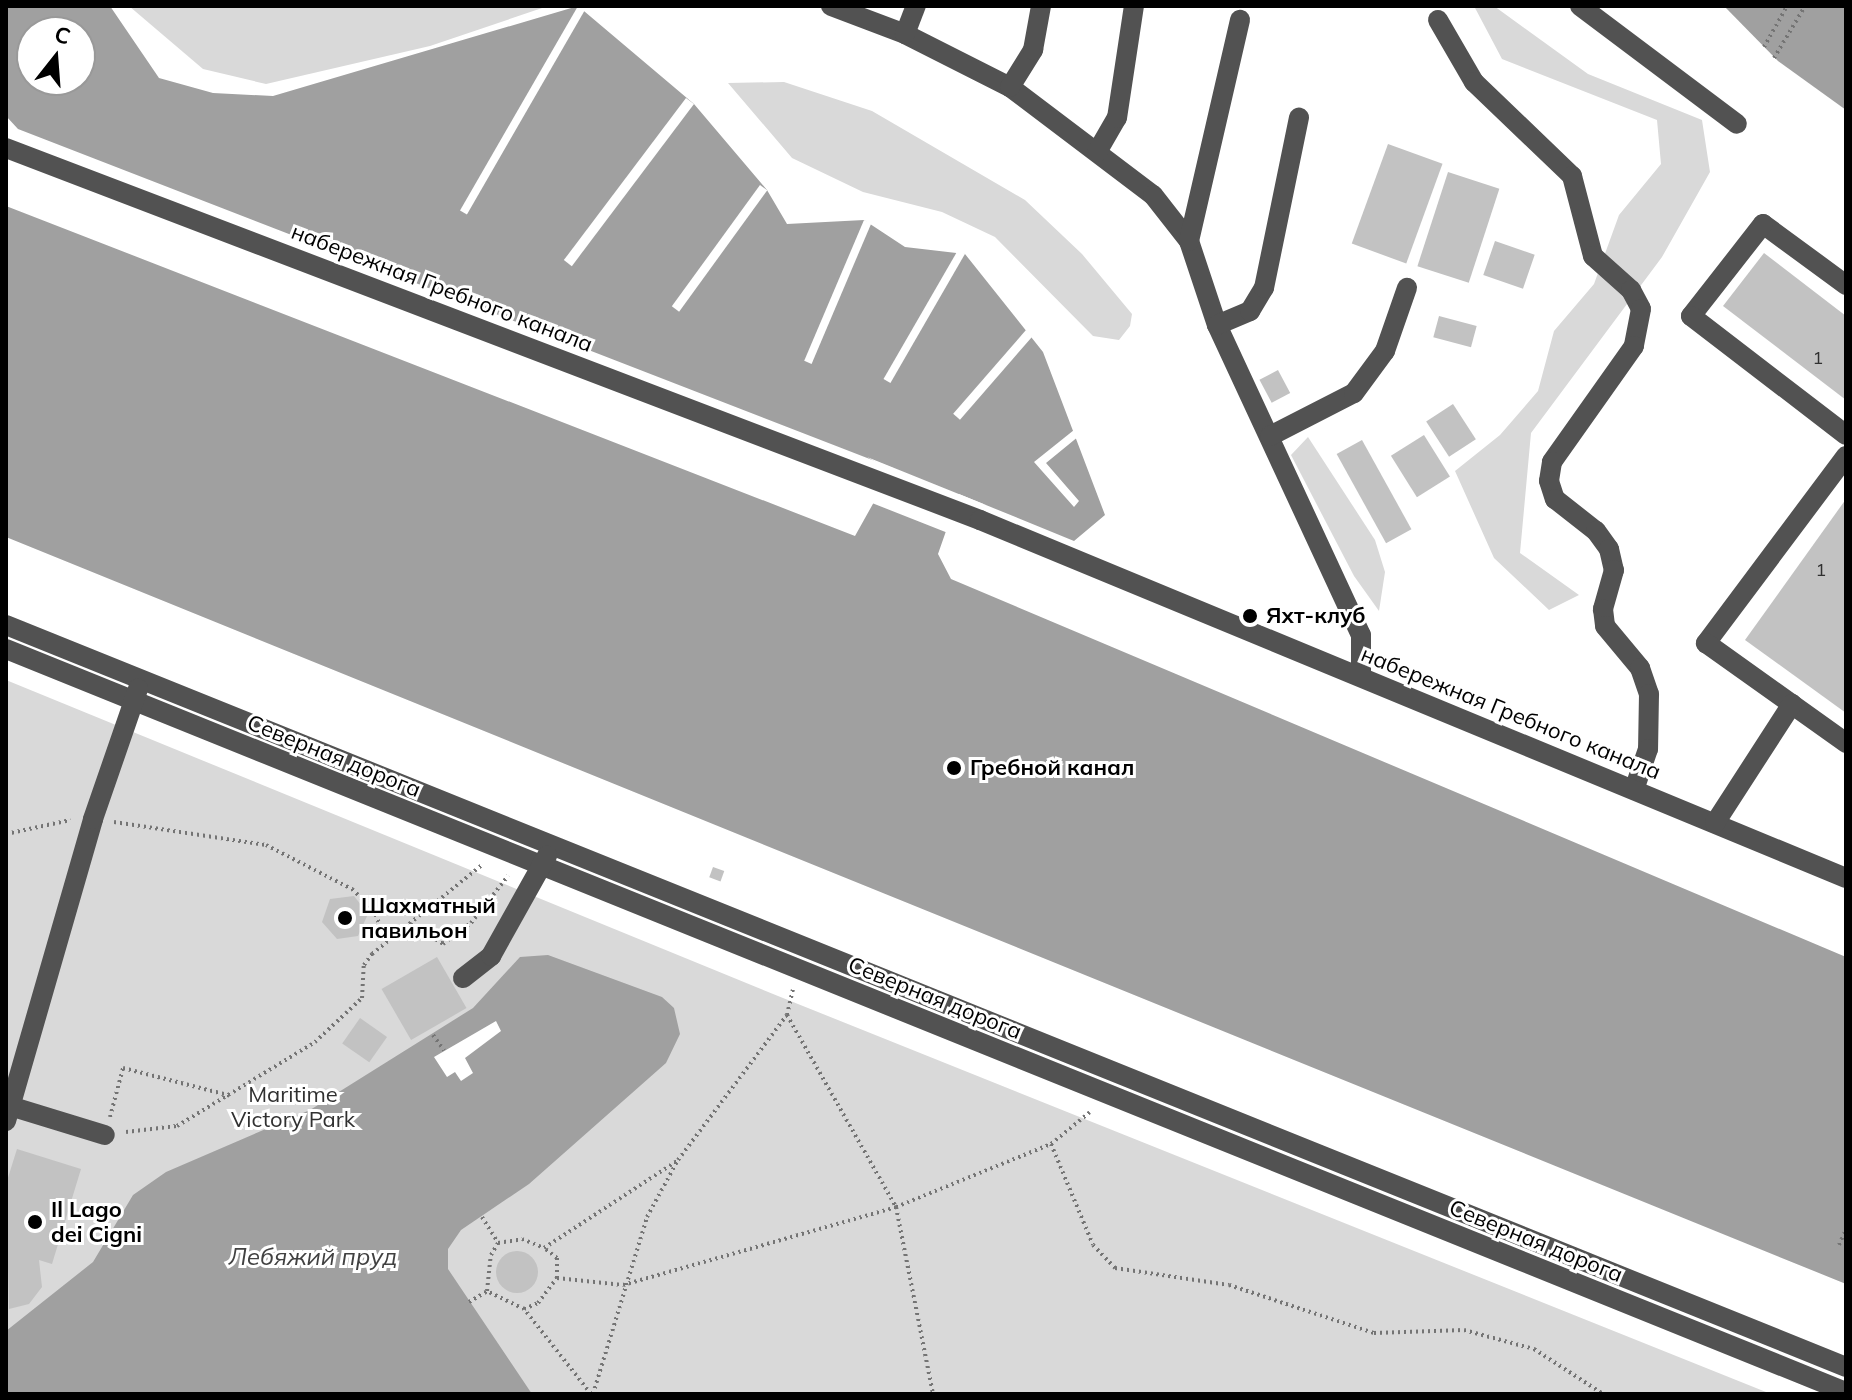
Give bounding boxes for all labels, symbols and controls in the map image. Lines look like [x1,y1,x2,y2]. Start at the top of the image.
north arrow [16,16,96,96]
text: С [51,19,74,51]
street label: набережная Гребного канала [288,218,596,358]
house number: 1 [1813,347,1823,369]
house number: 1 [1816,559,1826,581]
place label: Яхт-клуб [1266,603,1366,629]
marker: Яхт-клуб [1241,607,1259,625]
street label: набережная Гребного канала [1357,641,1665,785]
street label: Северная дорога [243,709,425,803]
place label: Гребной канал [970,755,1134,781]
marker: Гребной канал [945,759,963,777]
place label: Шахматный павильон [361,892,496,944]
marker: Шахматный павильон [336,909,354,927]
street label: Северная дорога [844,951,1026,1045]
park label: Maritime Victory Park [231,1081,355,1132]
street label: Северная дорога [1445,1194,1627,1288]
place label: Il Lago dei Cigni [51,1196,142,1248]
marker: Il Lago dei Cigni [26,1213,44,1231]
water label: Лебяжий пруд [229,1243,397,1271]

